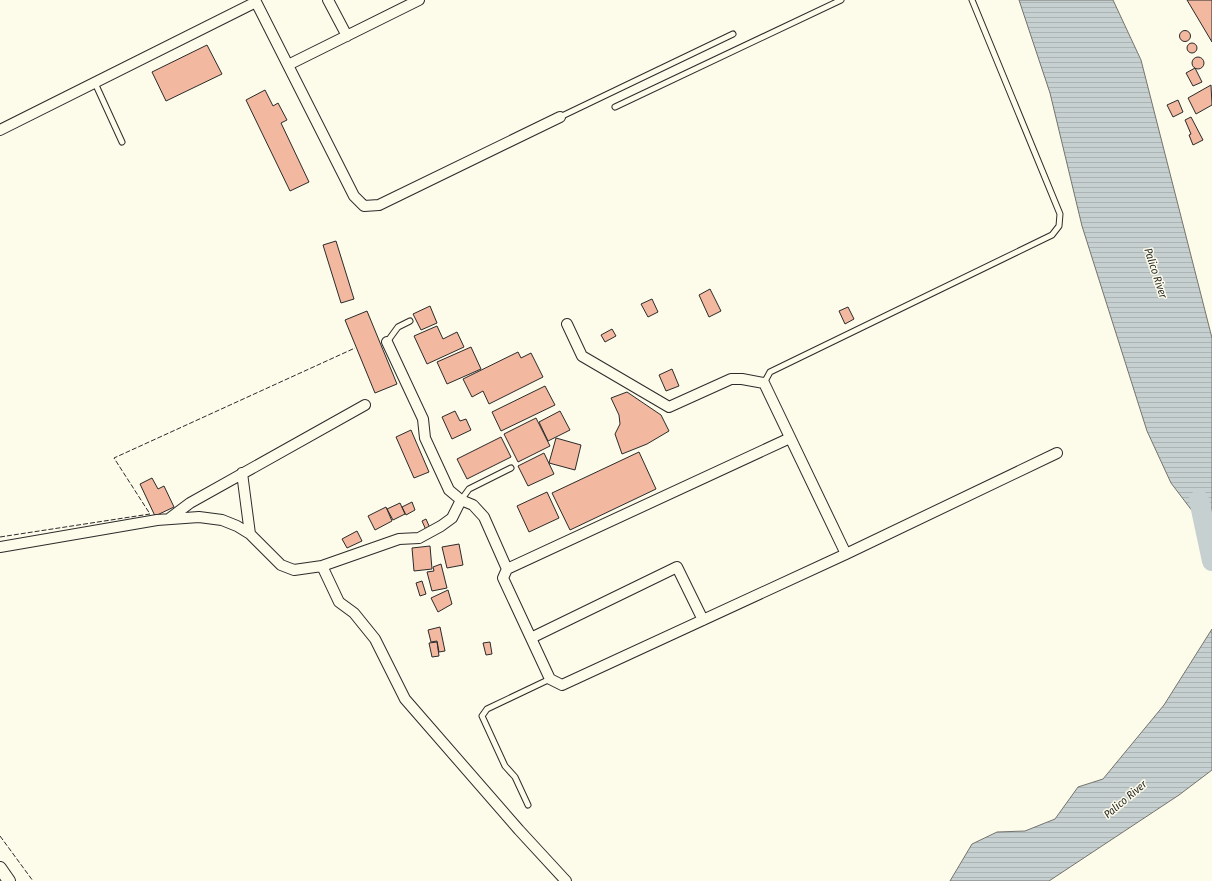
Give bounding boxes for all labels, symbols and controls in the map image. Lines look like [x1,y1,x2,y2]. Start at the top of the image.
water label: Palico River [1141,246,1170,301]
water label: Palico River [1101,777,1150,821]

